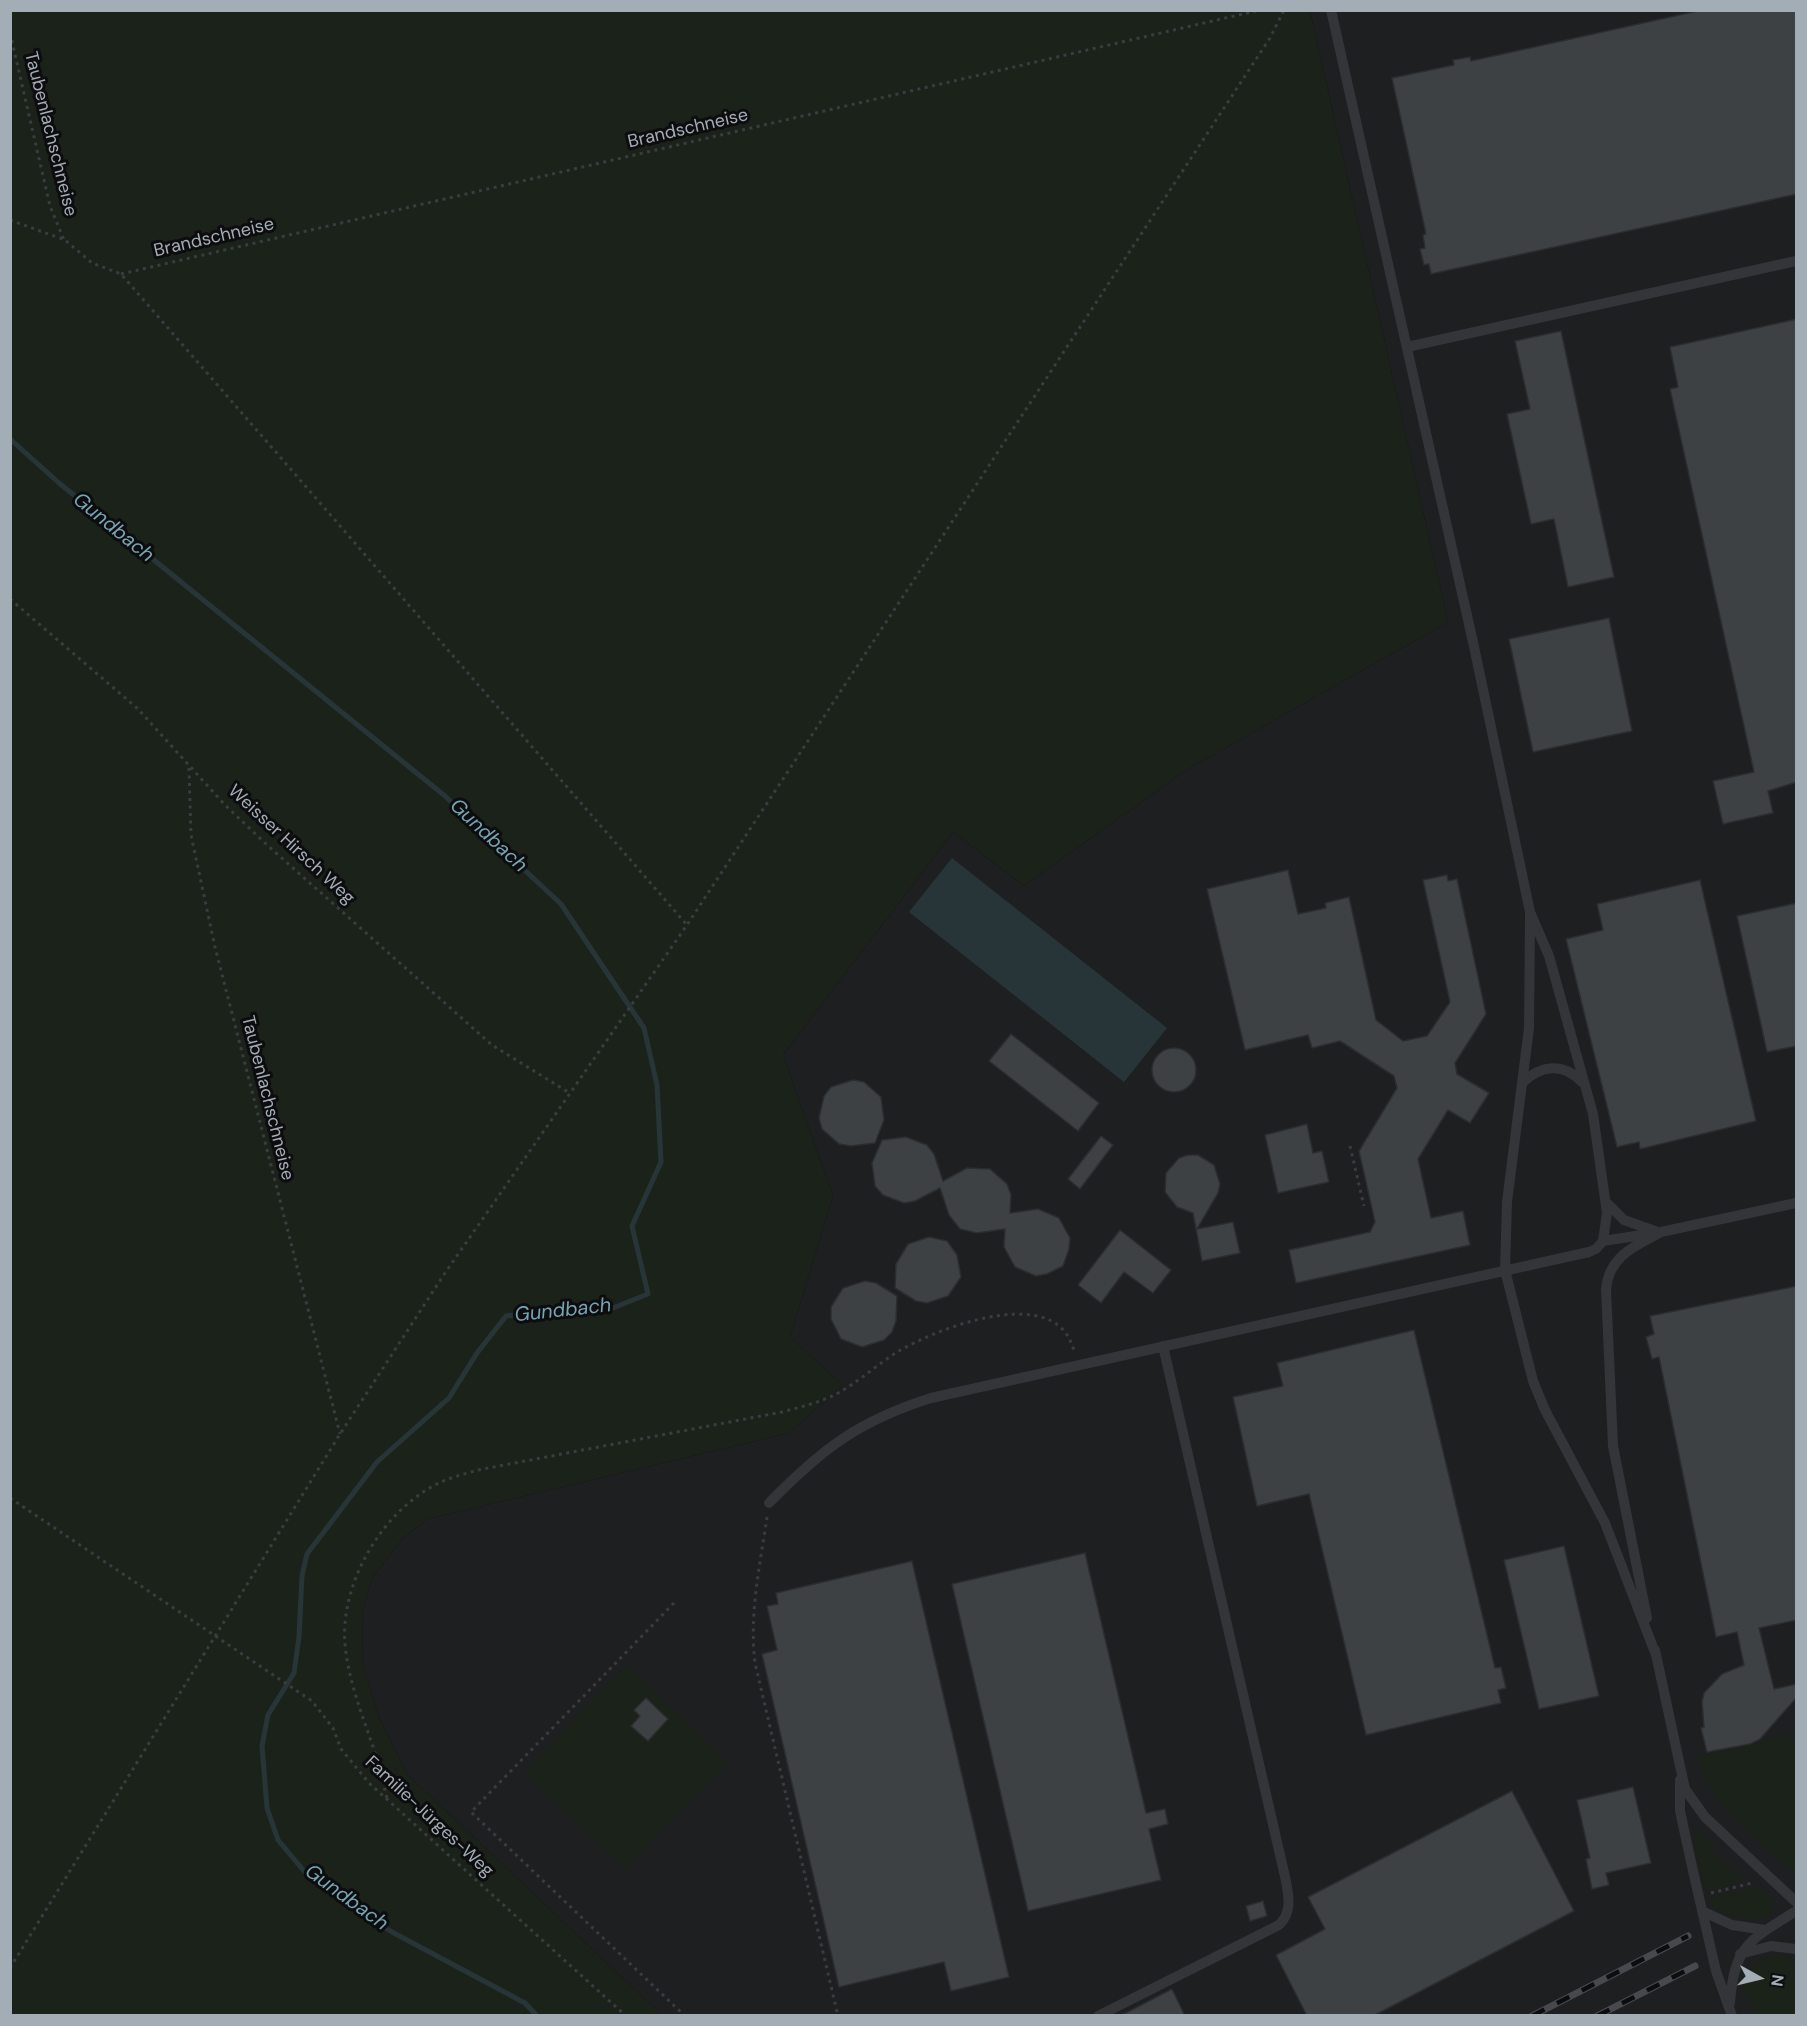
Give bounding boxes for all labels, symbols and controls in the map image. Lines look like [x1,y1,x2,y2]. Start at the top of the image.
street label: Taubenlachschneise [19,49,81,219]
street label: Brandschneise [626,105,750,153]
street label: Brandschneise [152,214,276,262]
water label: Gundbach [68,488,158,568]
street label: Weisser Hirsch Weg [223,781,359,909]
water label: Gundbach [444,794,532,878]
street label: Taubenlachschneise [236,1013,298,1183]
water label: Gundbach [513,1294,613,1328]
street label: Familie-Jürges-Weg [360,1752,498,1882]
water label: Gundbach [300,1860,392,1936]
north arrow [1729,1948,1789,2008]
text: N [1766,1973,1789,1988]

